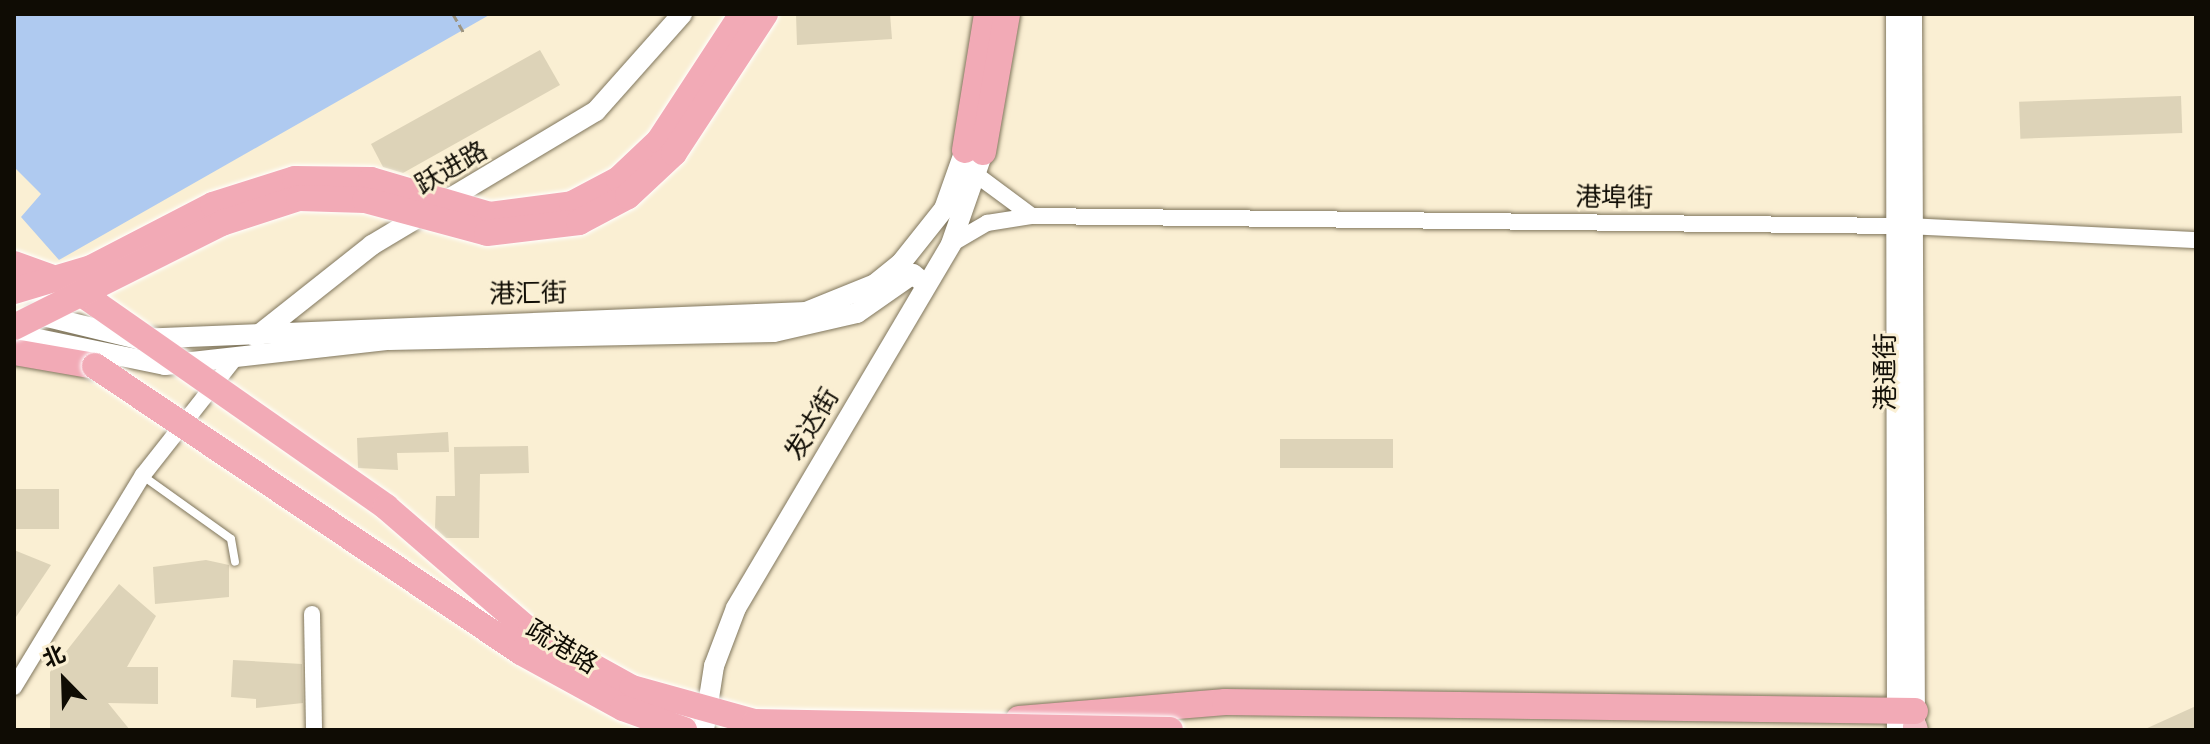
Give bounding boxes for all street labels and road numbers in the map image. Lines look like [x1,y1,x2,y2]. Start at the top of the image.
street label: 跃进路 [410,136,494,202]
street label: 港埠街 [1575,183,1653,215]
street label: 港汇街 [489,279,567,311]
street label: 港通街 [1871,333,1903,411]
street label: 发达街 [780,384,846,466]
street label: 疏港路 [520,615,602,681]

